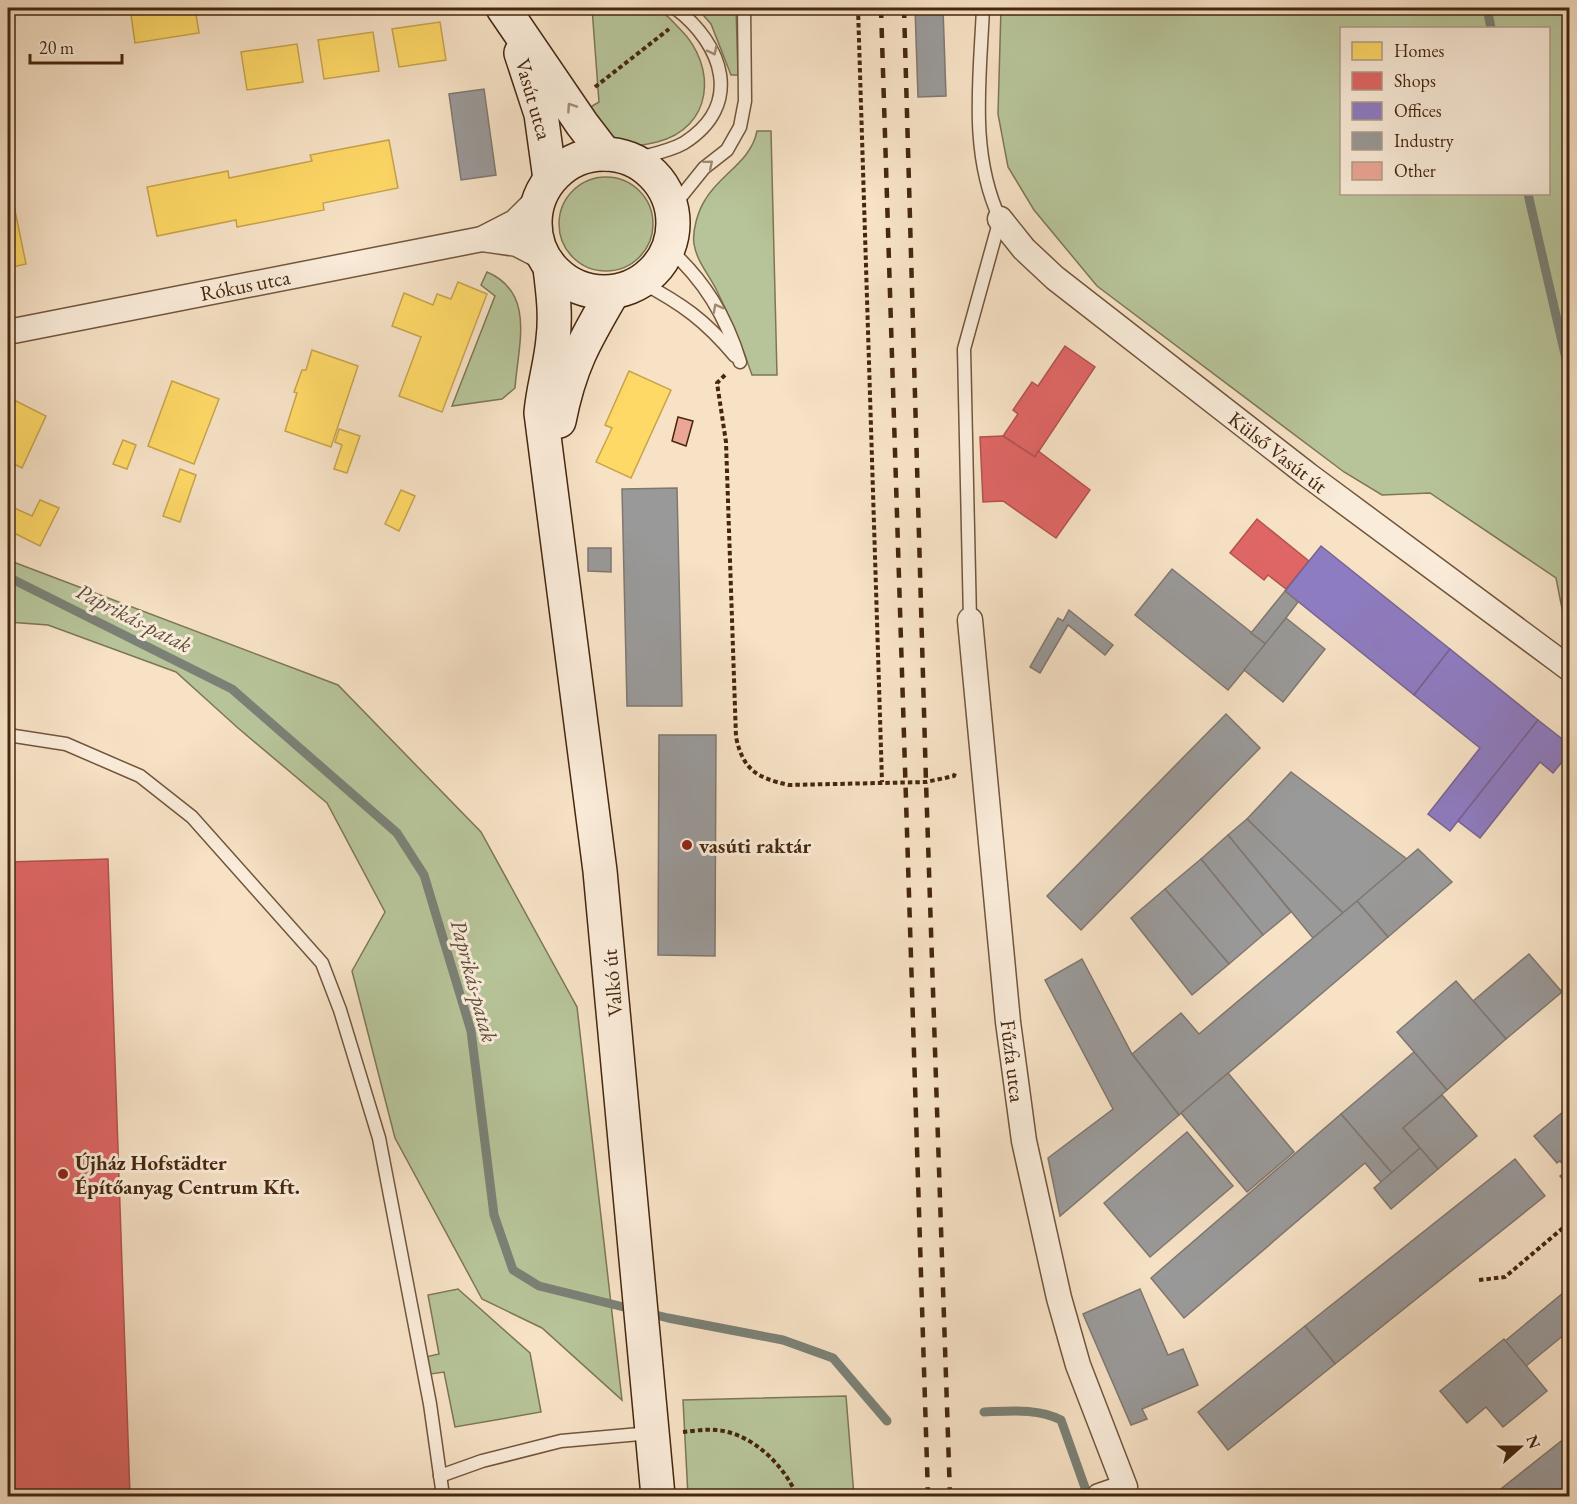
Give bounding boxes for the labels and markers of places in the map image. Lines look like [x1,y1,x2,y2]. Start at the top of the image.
place label: vasúti raktár [699,832,811,859]
marker: vasúti raktár [680,838,694,852]
place label: Újház Hofstädter Építőanyag Centrum Kft. [75,1149,300,1200]
marker: Újház Hofstädter Építőanyag Centrum Kft. [56,1167,70,1181]

